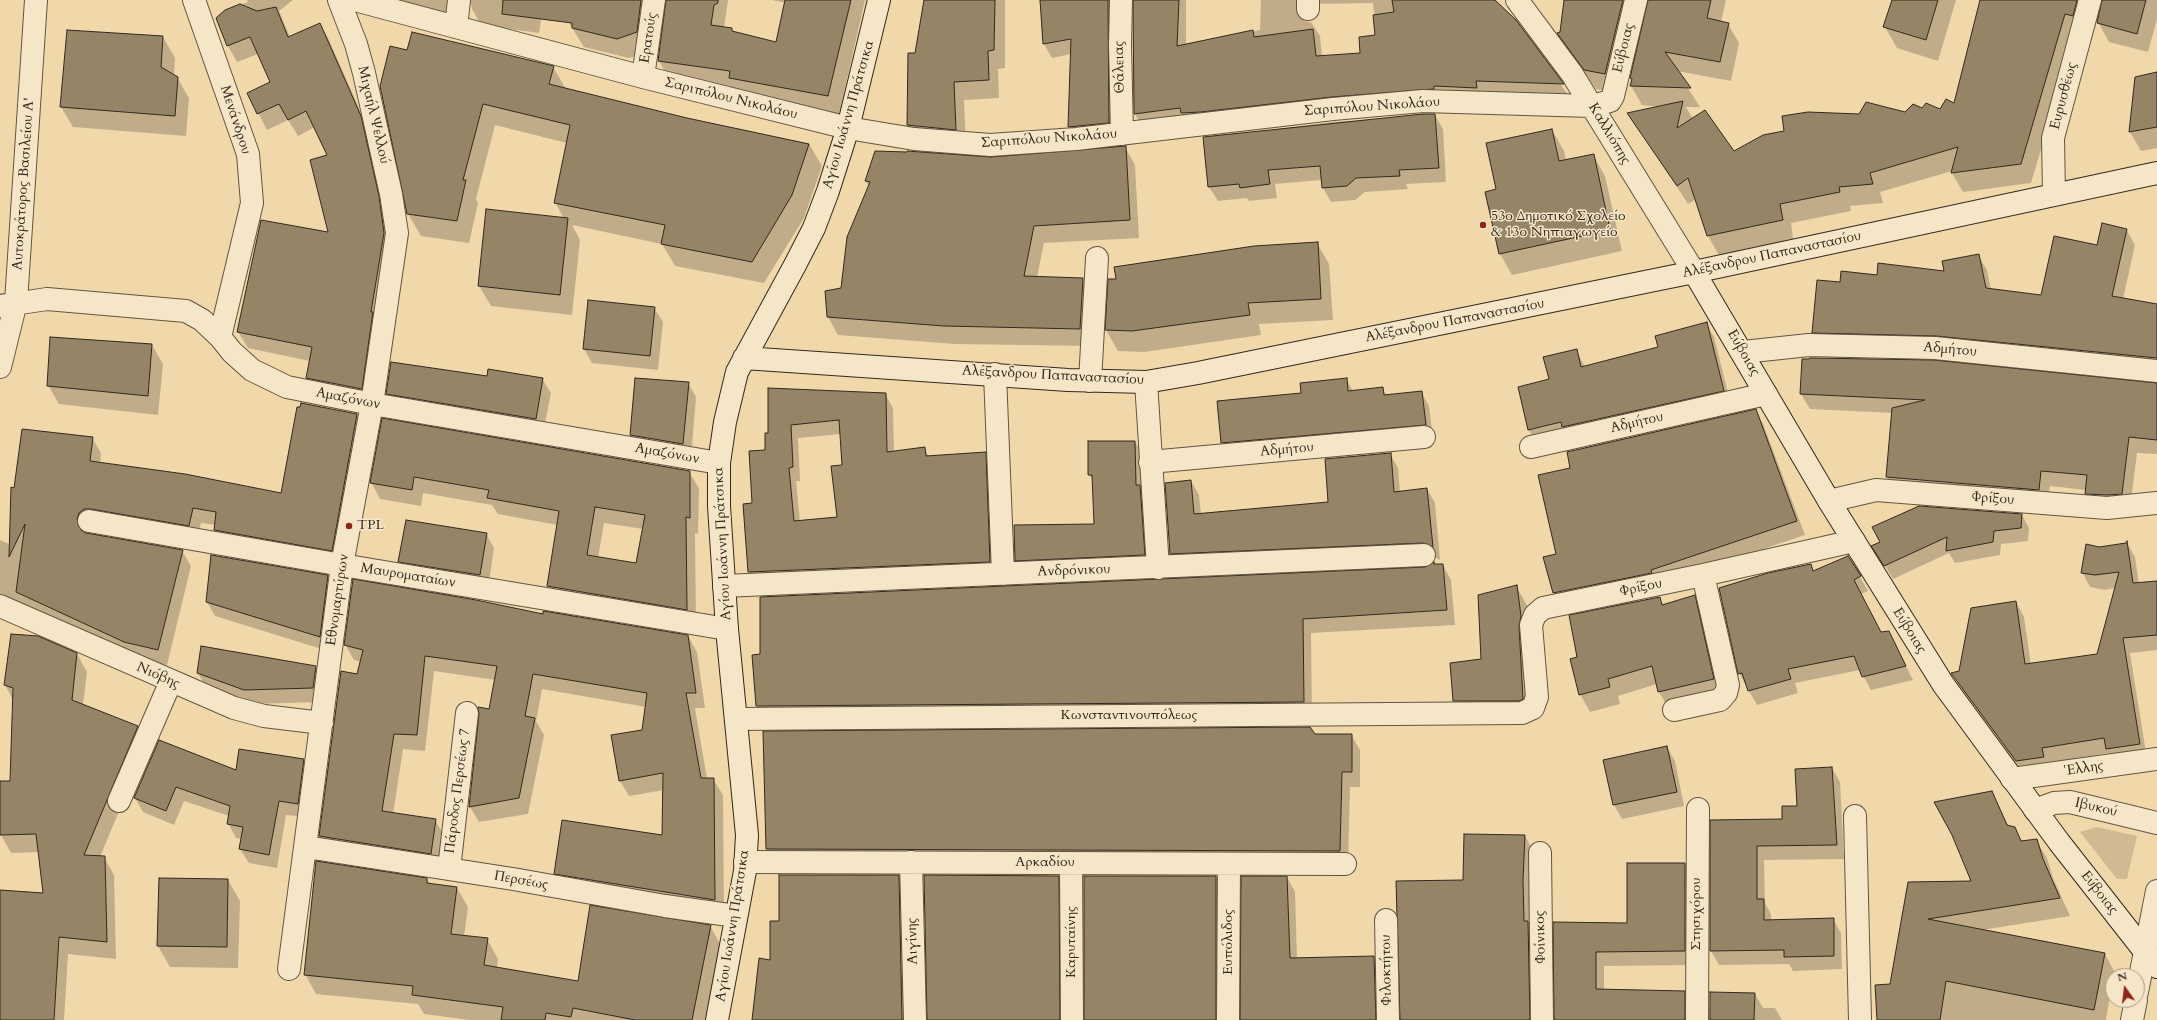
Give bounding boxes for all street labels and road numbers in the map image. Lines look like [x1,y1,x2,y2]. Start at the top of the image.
street label: Ερατούς [637,11,661,65]
street label: Εύβοιας [1610,21,1638,75]
street label: Αγίου Ιωάννη Πράτσικα [820,39,878,191]
street label: Θάλειας [1111,40,1129,94]
street label: Ευρυσθέως [2047,60,2081,132]
street label: Μιχαήλ Ψελλού [354,64,392,166]
street label: Σαριπόλου Νικολάου [663,74,799,124]
street label: Μενάνδρου [216,83,254,157]
street label: Σαριπόλου Νικολάου [1303,94,1441,120]
street label: Αυτοκράτορος Βασιλείου A' [10,97,38,271]
street label: Καλλιόπης [1584,100,1634,168]
street label: Σαριπόλου Νικολάου [980,126,1118,152]
street label: Αλέξανδρου Παπαναστασίου [1681,228,1863,282]
street label: Αλέξανδρου Παπαναστασίου [1364,295,1546,347]
street label: Εύβοιας [1723,327,1763,379]
street label: Αδμήτου [1923,339,1977,361]
street label: Αλέξανδρου Παπαναστασίου [962,363,1144,389]
street label: Αμαζόνων [314,385,382,413]
street label: Αδμήτου [1609,409,1665,437]
street label: Αδμήτου [1260,439,1314,461]
street label: Αμαζόνων [634,440,700,468]
street label: Αγίου Ιωάννη Πράτσικα [711,467,735,621]
street label: Φρίξου [1971,489,2015,509]
street label: Εθνομαρτύρων [323,553,353,647]
street label: Μαυροματαίων [359,560,457,592]
street label: Ανδρόνικου [1037,561,1111,581]
street label: Φρίξου [1618,575,1664,601]
street label: Εύβοιας [1888,605,1930,657]
street label: Νιόβης [134,659,182,693]
street label: Κωνσταντινουπόλεως [1060,708,1198,724]
street label: Πάροδος Περσέως 7 [442,728,474,854]
street label: Έλλης [2063,758,2105,780]
street label: Ιβυκού [2073,795,2119,821]
street label: Αγίου Ιωάννη Πράτσικα [713,849,753,1003]
street label: Αρκαδίου [1015,855,1075,871]
street label: Περσέως [493,868,549,894]
street label: Εύβοιας [2077,868,2121,918]
street label: Στησιχόρου [1689,877,1705,951]
street label: Καρυταίνης [1064,906,1080,978]
street label: Ευπόλιδος [1221,909,1237,975]
street label: Φοίνικος [1532,910,1550,964]
street label: Αιγίνης [904,917,922,965]
street label: Φιλοκτήτου [1378,934,1396,1006]

